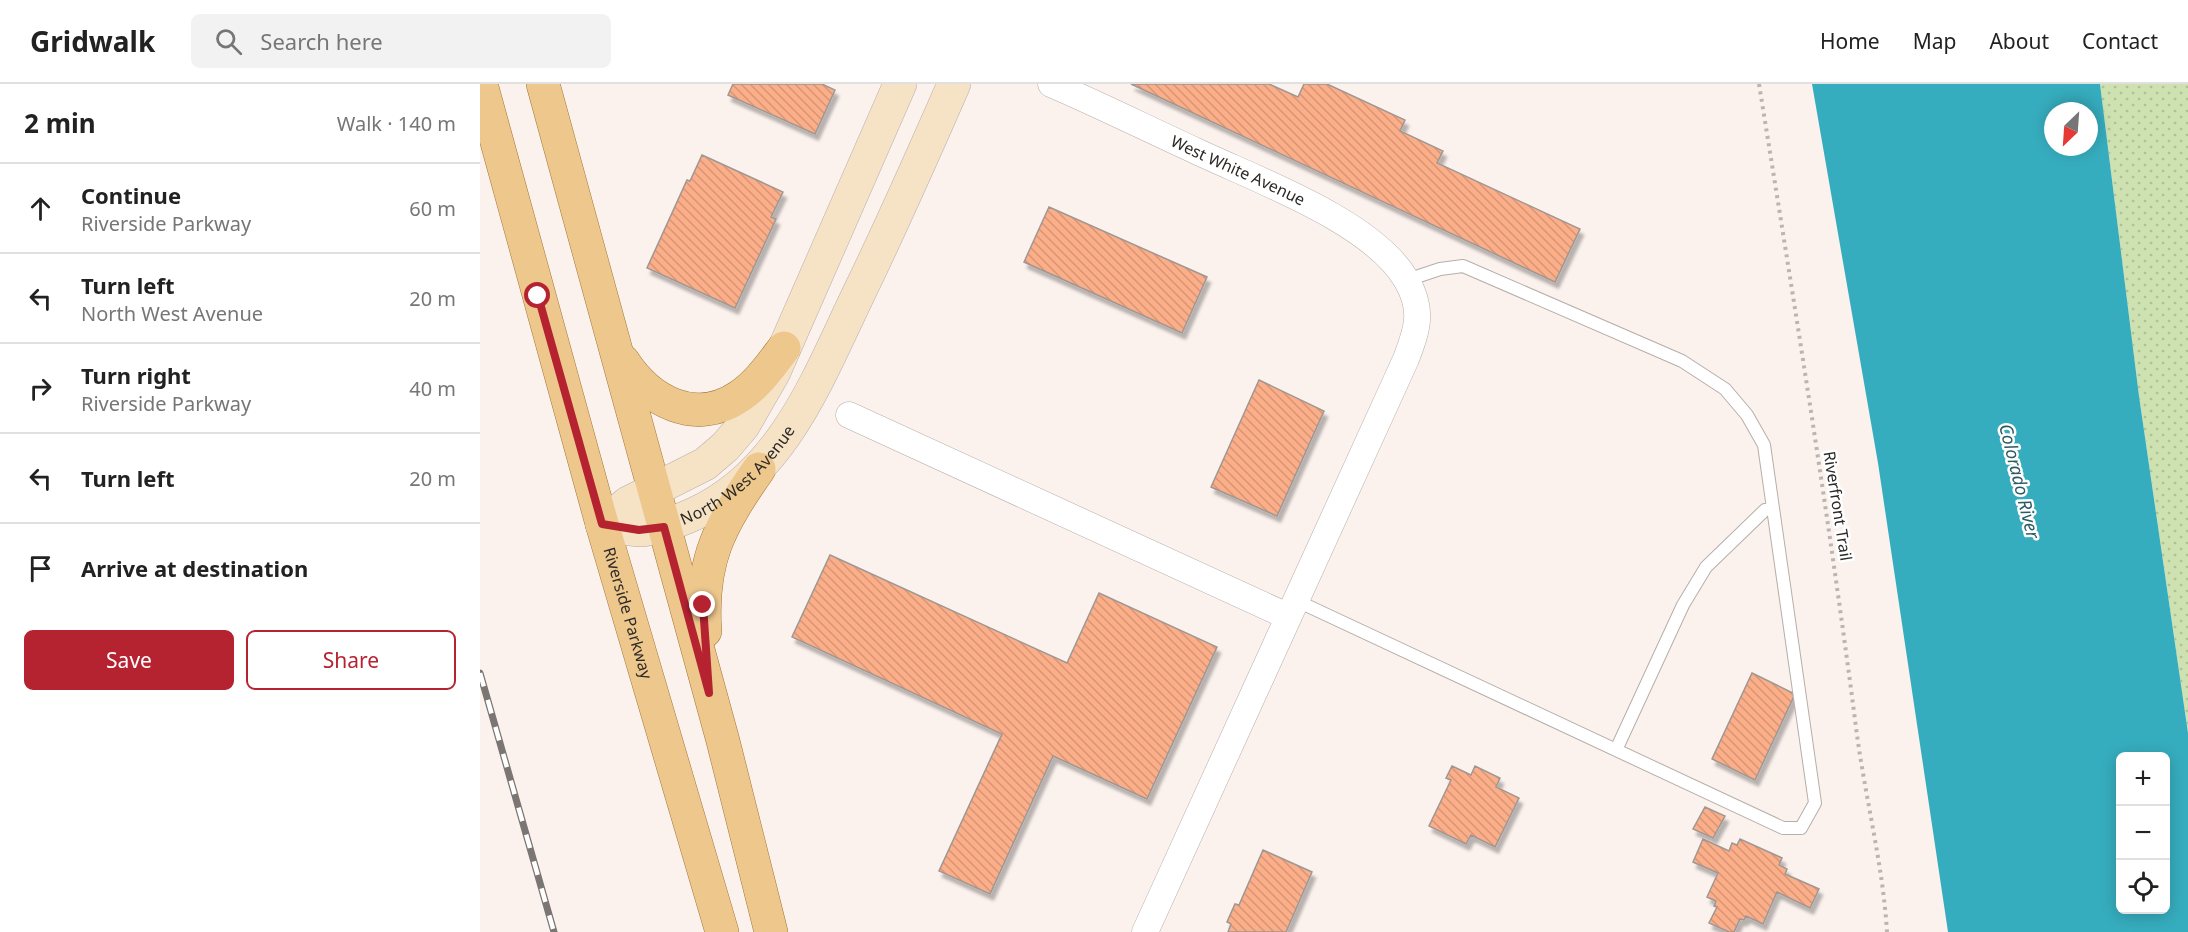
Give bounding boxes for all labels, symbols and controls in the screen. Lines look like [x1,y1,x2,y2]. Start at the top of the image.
search box [191,14,611,68]
text: Gridwalk [30,22,155,60]
icon: search [212,25,245,58]
text: Search here [260,26,383,56]
text: Home [1820,27,1880,55]
text: Map [1913,27,1956,55]
text: About [1989,27,2049,55]
text: Contact [2082,27,2158,55]
north arrow [2044,102,2098,156]
text: 2 min [24,105,96,141]
text: Walk · 140 m [337,110,456,137]
street label: West White Avenue [1167,130,1309,210]
text: Continue [81,180,181,210]
icon: ahead [24,192,57,225]
text: 60 m [409,195,456,222]
text: Riverside Parkway [81,210,251,237]
text: Turn left [81,270,175,300]
icon: left [24,282,57,315]
route start [524,282,550,308]
text: 20 m [409,285,456,312]
text: North West Avenue [81,300,263,327]
text: Turn right [81,360,191,390]
icon: right [24,372,57,405]
text: 40 m [409,375,456,402]
text: Riverside Parkway [81,390,251,417]
street label: North West Avenue [677,421,799,530]
water label: Colorado River [1994,421,2046,542]
street label: Riverfront Trail [1818,450,1858,562]
icon: left [24,462,57,495]
text: Turn left [81,463,175,493]
text: 20 m [409,465,456,492]
street label: Riverside Parkway [598,544,658,682]
icon: arrive [24,552,57,585]
text: Arrive at destination [81,553,308,583]
route end [689,591,715,617]
button: Save [24,630,234,690]
button: Share [246,630,456,690]
map controls [2116,752,2170,914]
button: + [2116,752,2170,806]
button: − [2116,806,2170,860]
button: locate [2116,860,2170,914]

